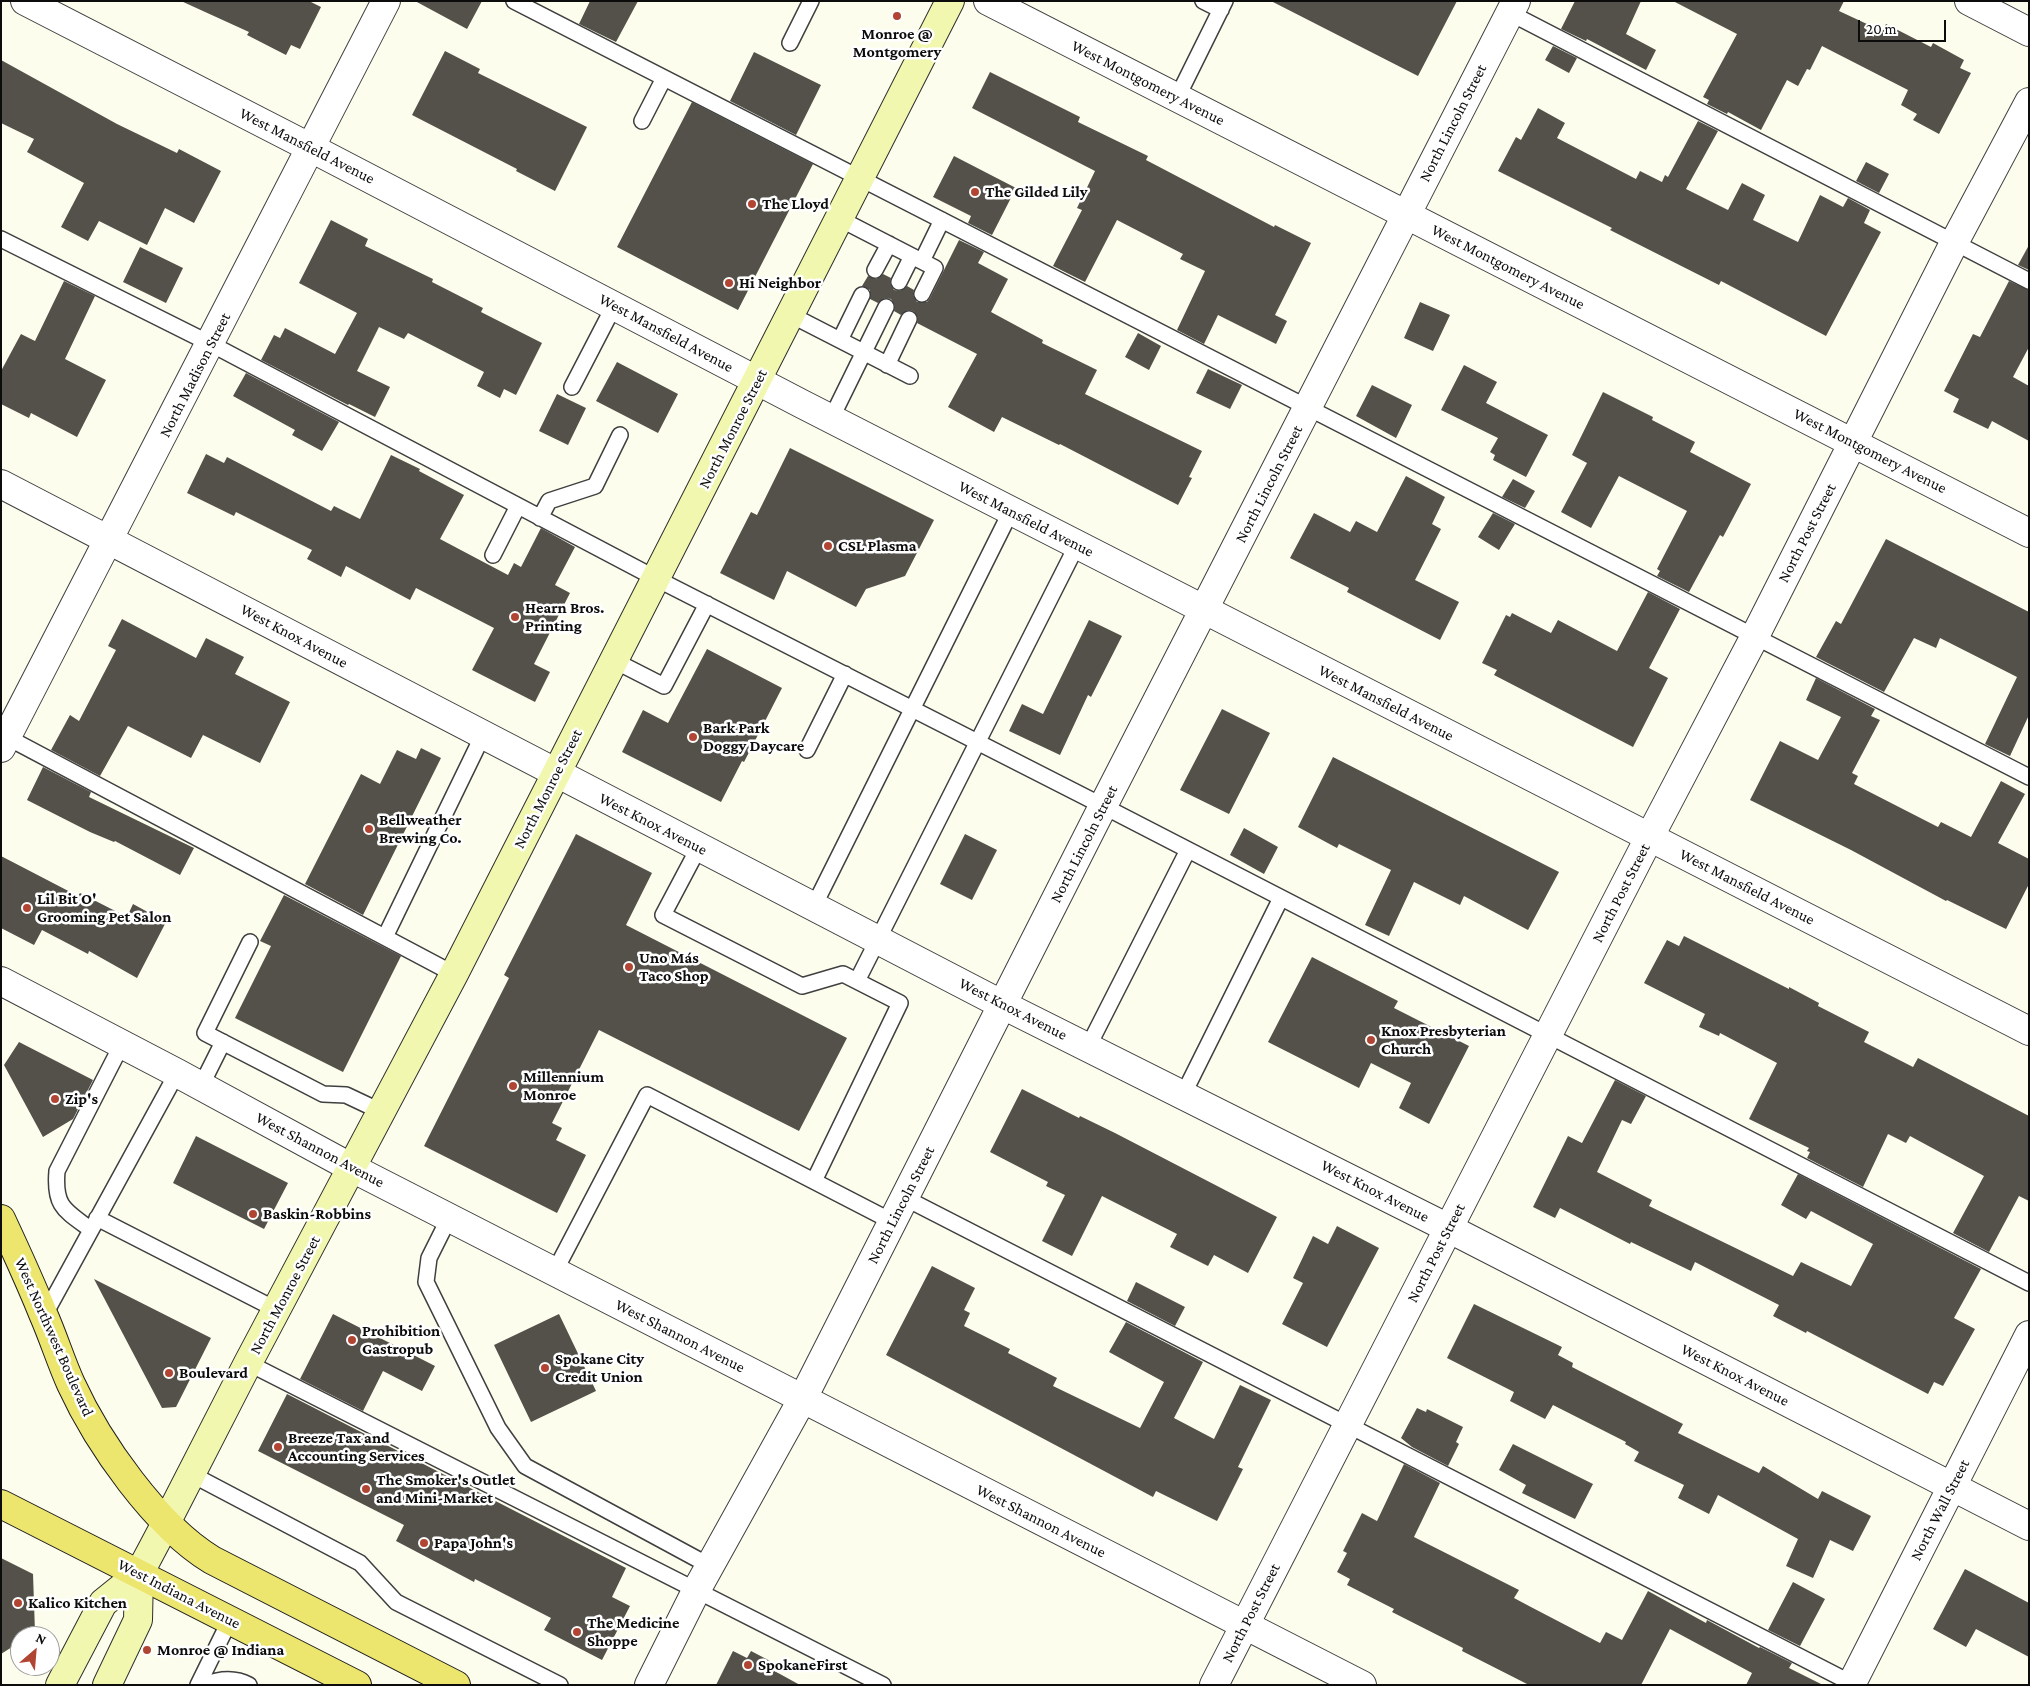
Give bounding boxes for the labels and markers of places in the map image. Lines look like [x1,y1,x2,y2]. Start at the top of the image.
marker: Monroe @ Montgomery [891,10,903,22]
place label: Monroe @ Montgomery [853,24,941,62]
place label: The Gilded Lily [985,182,1088,202]
marker: The Gilded Lily [969,186,981,198]
place label: The Lloyd [762,194,829,214]
marker: The Lloyd [746,198,758,210]
place label: Hi Neighbor [739,273,821,293]
marker: Hi Neighbor [723,277,735,289]
place label: CSL Plasma [838,536,917,556]
marker: CSL Plasma [822,540,834,552]
place label: Hearn Bros. Printing [525,598,605,636]
marker: Hearn Bros. Printing [509,611,521,623]
place label: Bark Park Doggy Daycare [703,718,804,756]
marker: Bark Park Doggy Daycare [687,731,699,743]
place label: Bellweather Brewing Co. [379,810,462,848]
marker: Bellweather Brewing Co. [363,823,375,835]
place label: Lil Bit O' Grooming Pet Salon [37,889,171,927]
marker: Lil Bit O' Grooming Pet Salon [21,902,33,914]
place label: Uno Más Taco Shop [639,948,709,986]
marker: Uno Más Taco Shop [623,961,635,973]
place label: Knox Presbyterian Church [1381,1021,1506,1059]
marker: Knox Presbyterian Church [1365,1034,1377,1046]
place label: Millennium Monroe [523,1067,604,1105]
marker: Millennium Monroe [507,1080,519,1092]
place label: Zip's [65,1089,98,1109]
marker: Zip's [49,1093,61,1105]
place label: Baskin-Robbins [263,1204,371,1224]
marker: Baskin-Robbins [247,1208,259,1220]
place label: Prohibition Gastropub [362,1321,440,1359]
marker: Prohibition Gastropub [346,1334,358,1346]
place label: Spokane City Credit Union [555,1349,644,1387]
marker: Spokane City Credit Union [539,1362,551,1374]
place label: Boulevard [179,1363,248,1383]
marker: Boulevard [163,1367,175,1379]
place label: Breeze Tax and Accounting Services [288,1428,425,1466]
marker: Breeze Tax and Accounting Services [272,1441,284,1453]
place label: The Smoker's Outlet and Mini-Market [376,1470,515,1508]
marker: The Smoker's Outlet and Mini-Market [360,1483,372,1495]
place label: Papa John's [434,1533,513,1553]
marker: Papa John's [418,1537,430,1549]
place label: Kalico Kitchen [28,1593,127,1613]
marker: Kalico Kitchen [12,1597,24,1609]
place label: The Medicine Shoppe [587,1613,679,1651]
marker: The Medicine Shoppe [571,1626,583,1638]
place label: Monroe @ Indiana [157,1640,284,1660]
marker: Monroe @ Indiana [141,1644,153,1656]
place label: SpokaneFirst [758,1655,848,1675]
marker: SpokaneFirst [742,1659,754,1671]

